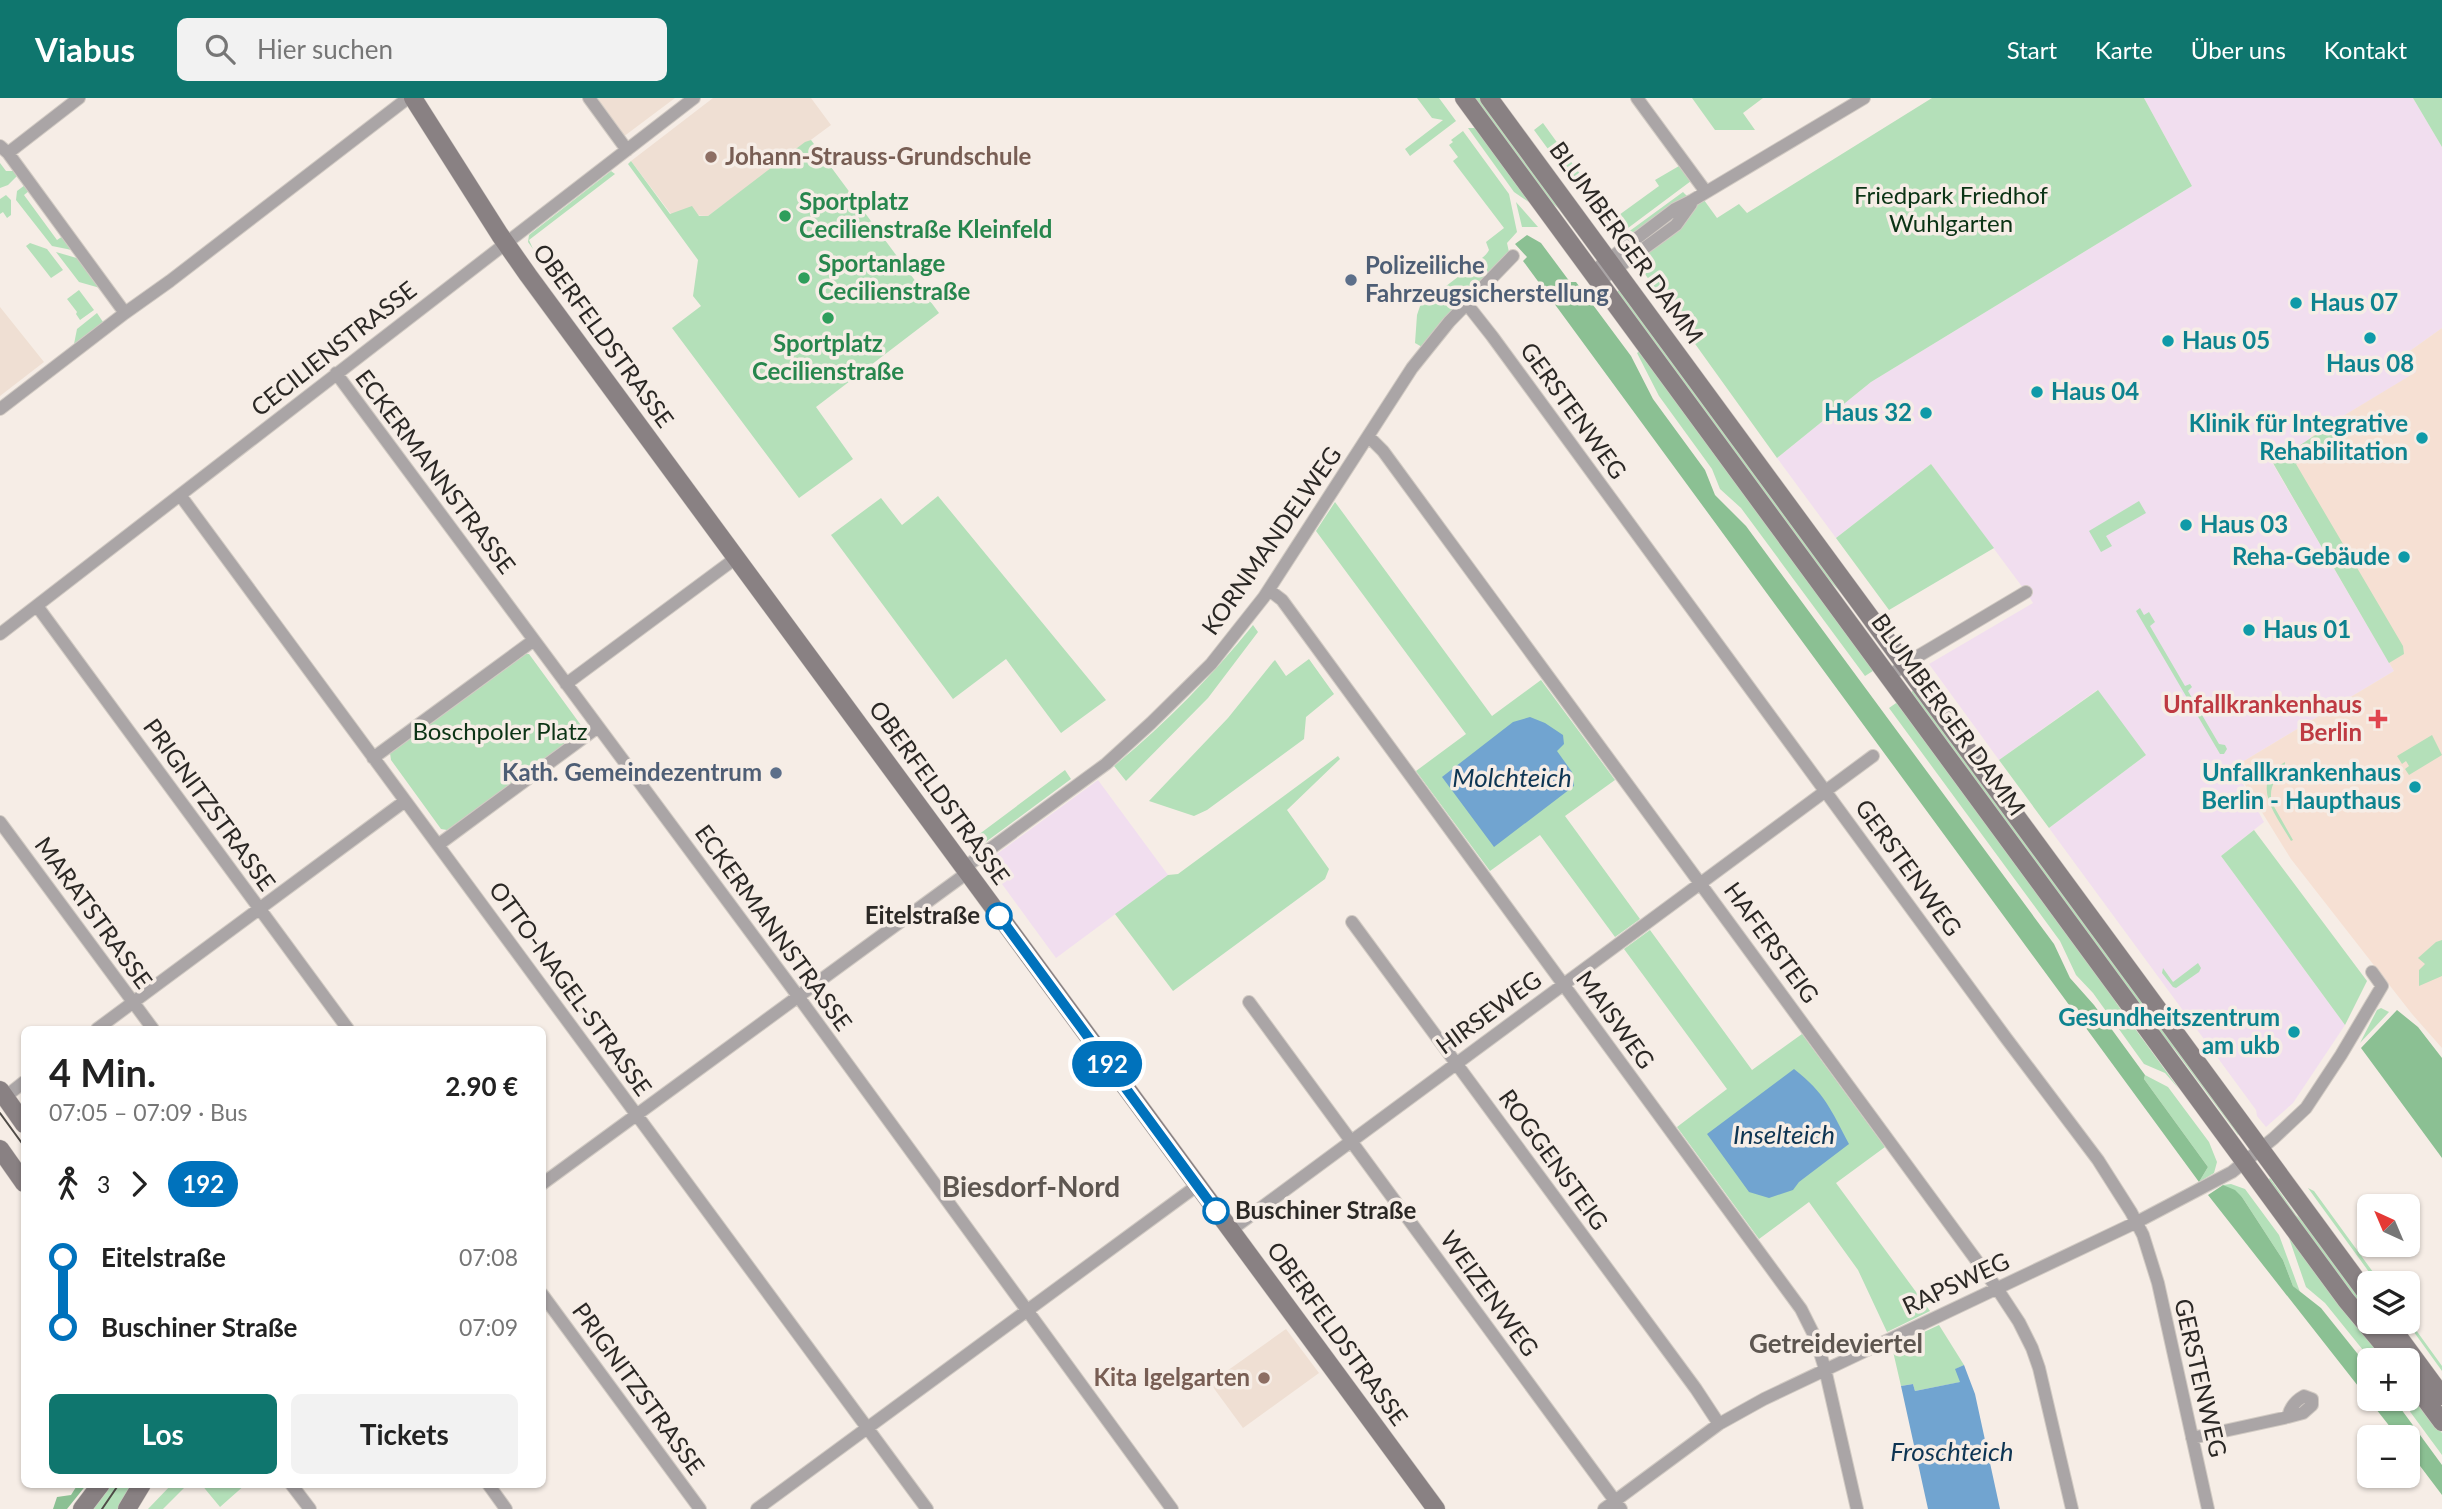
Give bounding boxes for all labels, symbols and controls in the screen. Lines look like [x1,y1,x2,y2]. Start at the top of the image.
search box [177,18,667,81]
text: Viabus [35,29,135,69]
icon: search [201,30,239,68]
text: Hier suchen [257,33,393,65]
text: Start [2007,35,2057,64]
text: Karte [2095,35,2153,64]
text: Über uns [2191,35,2286,64]
text: Kontakt [2324,35,2407,64]
street label: BLUMBERGER DAMM [1544,135,1710,349]
place label: Johann-Strauss-Grundschule [725,141,1032,170]
marker: Johann-Strauss-Grundschule [703,149,719,165]
park label: Friedpark Friedhof Wuhlgarten [1854,180,2049,237]
place label: Sportplatz Cecilienstraße Kleinfeld [799,186,1052,243]
marker: Sportplatz Cecilienstraße Kleinfeld [777,208,793,224]
street label: OBERFELDSTRASSE [528,238,681,433]
place label: Sportanlage Cecilienstraße [818,248,970,305]
place label: Polizeiliche Fahrzeugsicherstellung [1365,250,1609,307]
marker: Sportanlage Cecilienstraße [796,270,812,286]
marker: Polizeiliche Fahrzeugsicherstellung [1343,272,1359,288]
street label: CECILIENSTRASSE [245,274,422,421]
place label: Haus 07 [2310,287,2398,316]
marker: Haus 07 [2288,295,2304,311]
marker: Sportplatz Cecilienstraße [820,310,836,326]
place label: Haus 05 [2182,325,2270,354]
place label: Sportplatz Cecilienstraße [752,328,904,385]
marker: Haus 08 [2362,330,2378,346]
marker: Haus 05 [2160,333,2176,349]
street label: GERSTENWEG [1515,336,1633,484]
place label: Haus 08 [2326,348,2414,377]
street label: ECKERMANNSTRASSE [350,363,522,579]
place label: Haus 04 [2051,376,2139,405]
marker: Haus 04 [2029,384,2045,400]
place label: Haus 32 [1824,397,1912,426]
marker: Haus 32 [1918,405,1934,421]
place label: Klinik für Integrative Rehabilitation [2189,408,2408,465]
marker: Klinik für Integrative Rehabilitation [2414,430,2430,446]
street label: KORNMANDELWEG [1195,440,1347,640]
place label: Haus 03 [2200,509,2288,538]
marker: Haus 03 [2178,517,2194,533]
place label: Reha-Gebäude [2232,541,2390,570]
marker: Reha-Gebäude [2396,549,2412,565]
street label: BLUMBERGER DAMM [1866,607,2032,821]
place label: Haus 01 [2263,614,2351,643]
marker: Haus 01 [2241,622,2257,638]
place label: Unfallkrankenhaus Berlin [2163,689,2362,746]
street label: OBERFELDSTRASSE [864,695,1017,890]
marker: Unfallkrankenhaus Berlin [2368,709,2388,729]
street label: PRIGNITZSTRASSE [138,712,282,896]
park label: Boschpoler Platz [412,716,588,745]
place label: Kath. Gemeindezentrum [502,757,762,786]
place label: Unfallkrankenhaus Berlin - Haupthaus [2201,757,2401,814]
water label: Molchteich [1452,761,1572,793]
marker: Kath. Gemeindezentrum [768,765,784,781]
marker: Unfallkrankenhaus Berlin - Haupthaus [2407,779,2423,795]
street label: GERSTENWEG [1850,793,1968,941]
street label: ECKERMANNSTRASSE [690,818,859,1036]
street label: MARATSTRASSE [29,831,159,994]
street label: OTTO-NAGEL-STRASSE [484,875,659,1101]
street label: HAFERSTEIG [1719,876,1826,1008]
place label: Eitelstraße [865,900,980,929]
marker: Eitelstraße [986,903,1012,929]
street label: HIRSEWEG [1430,964,1546,1060]
street label: MAISWEG [1571,964,1661,1074]
place label: Gesundheitszentrum am ukb [2058,1002,2280,1059]
marker: Gesundheitszentrum am ukb [2286,1024,2302,1040]
line badge: 192 [1067,1041,1147,1087]
text: 4 Min. [49,1049,156,1095]
text: 192 [1086,1049,1128,1078]
text: 2.90 € [445,1070,518,1102]
street label: ROGGENSTEIG [1494,1083,1615,1235]
text: 07:05 – 07:09 · Bus [49,1098,248,1126]
water label: Inselteich [1733,1118,1835,1150]
icon: walk [49,1165,87,1203]
icon: forward [120,1165,158,1203]
text: 192 [182,1169,224,1198]
district label: Biesdorf-Nord [942,1169,1120,1203]
text: 3 [97,1170,110,1198]
north arrow [2357,1194,2420,1256]
map controls [2357,1194,2420,1488]
place label: Buschiner Straße [1235,1195,1417,1224]
marker: Buschiner Straße [1203,1198,1229,1224]
street label: WEIZENWEG [1435,1225,1545,1361]
street label: OBERFELDSTRASSE [1262,1236,1415,1431]
text: Eitelstraße [101,1241,226,1273]
text: 07:08 [459,1243,518,1271]
street label: RAPSWEG [1897,1245,2013,1320]
button: layers [2357,1271,2420,1334]
street label: PRIGNITZSTRASSE [567,1296,711,1480]
street label: GERSTENWEG [2169,1296,2234,1460]
text: Buschiner Straße [101,1311,297,1343]
text: 07:09 [459,1313,518,1341]
district label: Getreideviertel [1749,1327,1923,1359]
button: + [2357,1348,2420,1411]
place label: Kita Igelgarten [1094,1362,1250,1391]
marker: Kita Igelgarten [1256,1370,1272,1386]
button: Los [49,1394,277,1474]
button: Tickets [291,1394,518,1474]
button: − [2357,1425,2420,1488]
water label: Froschteich [1890,1435,2014,1467]

